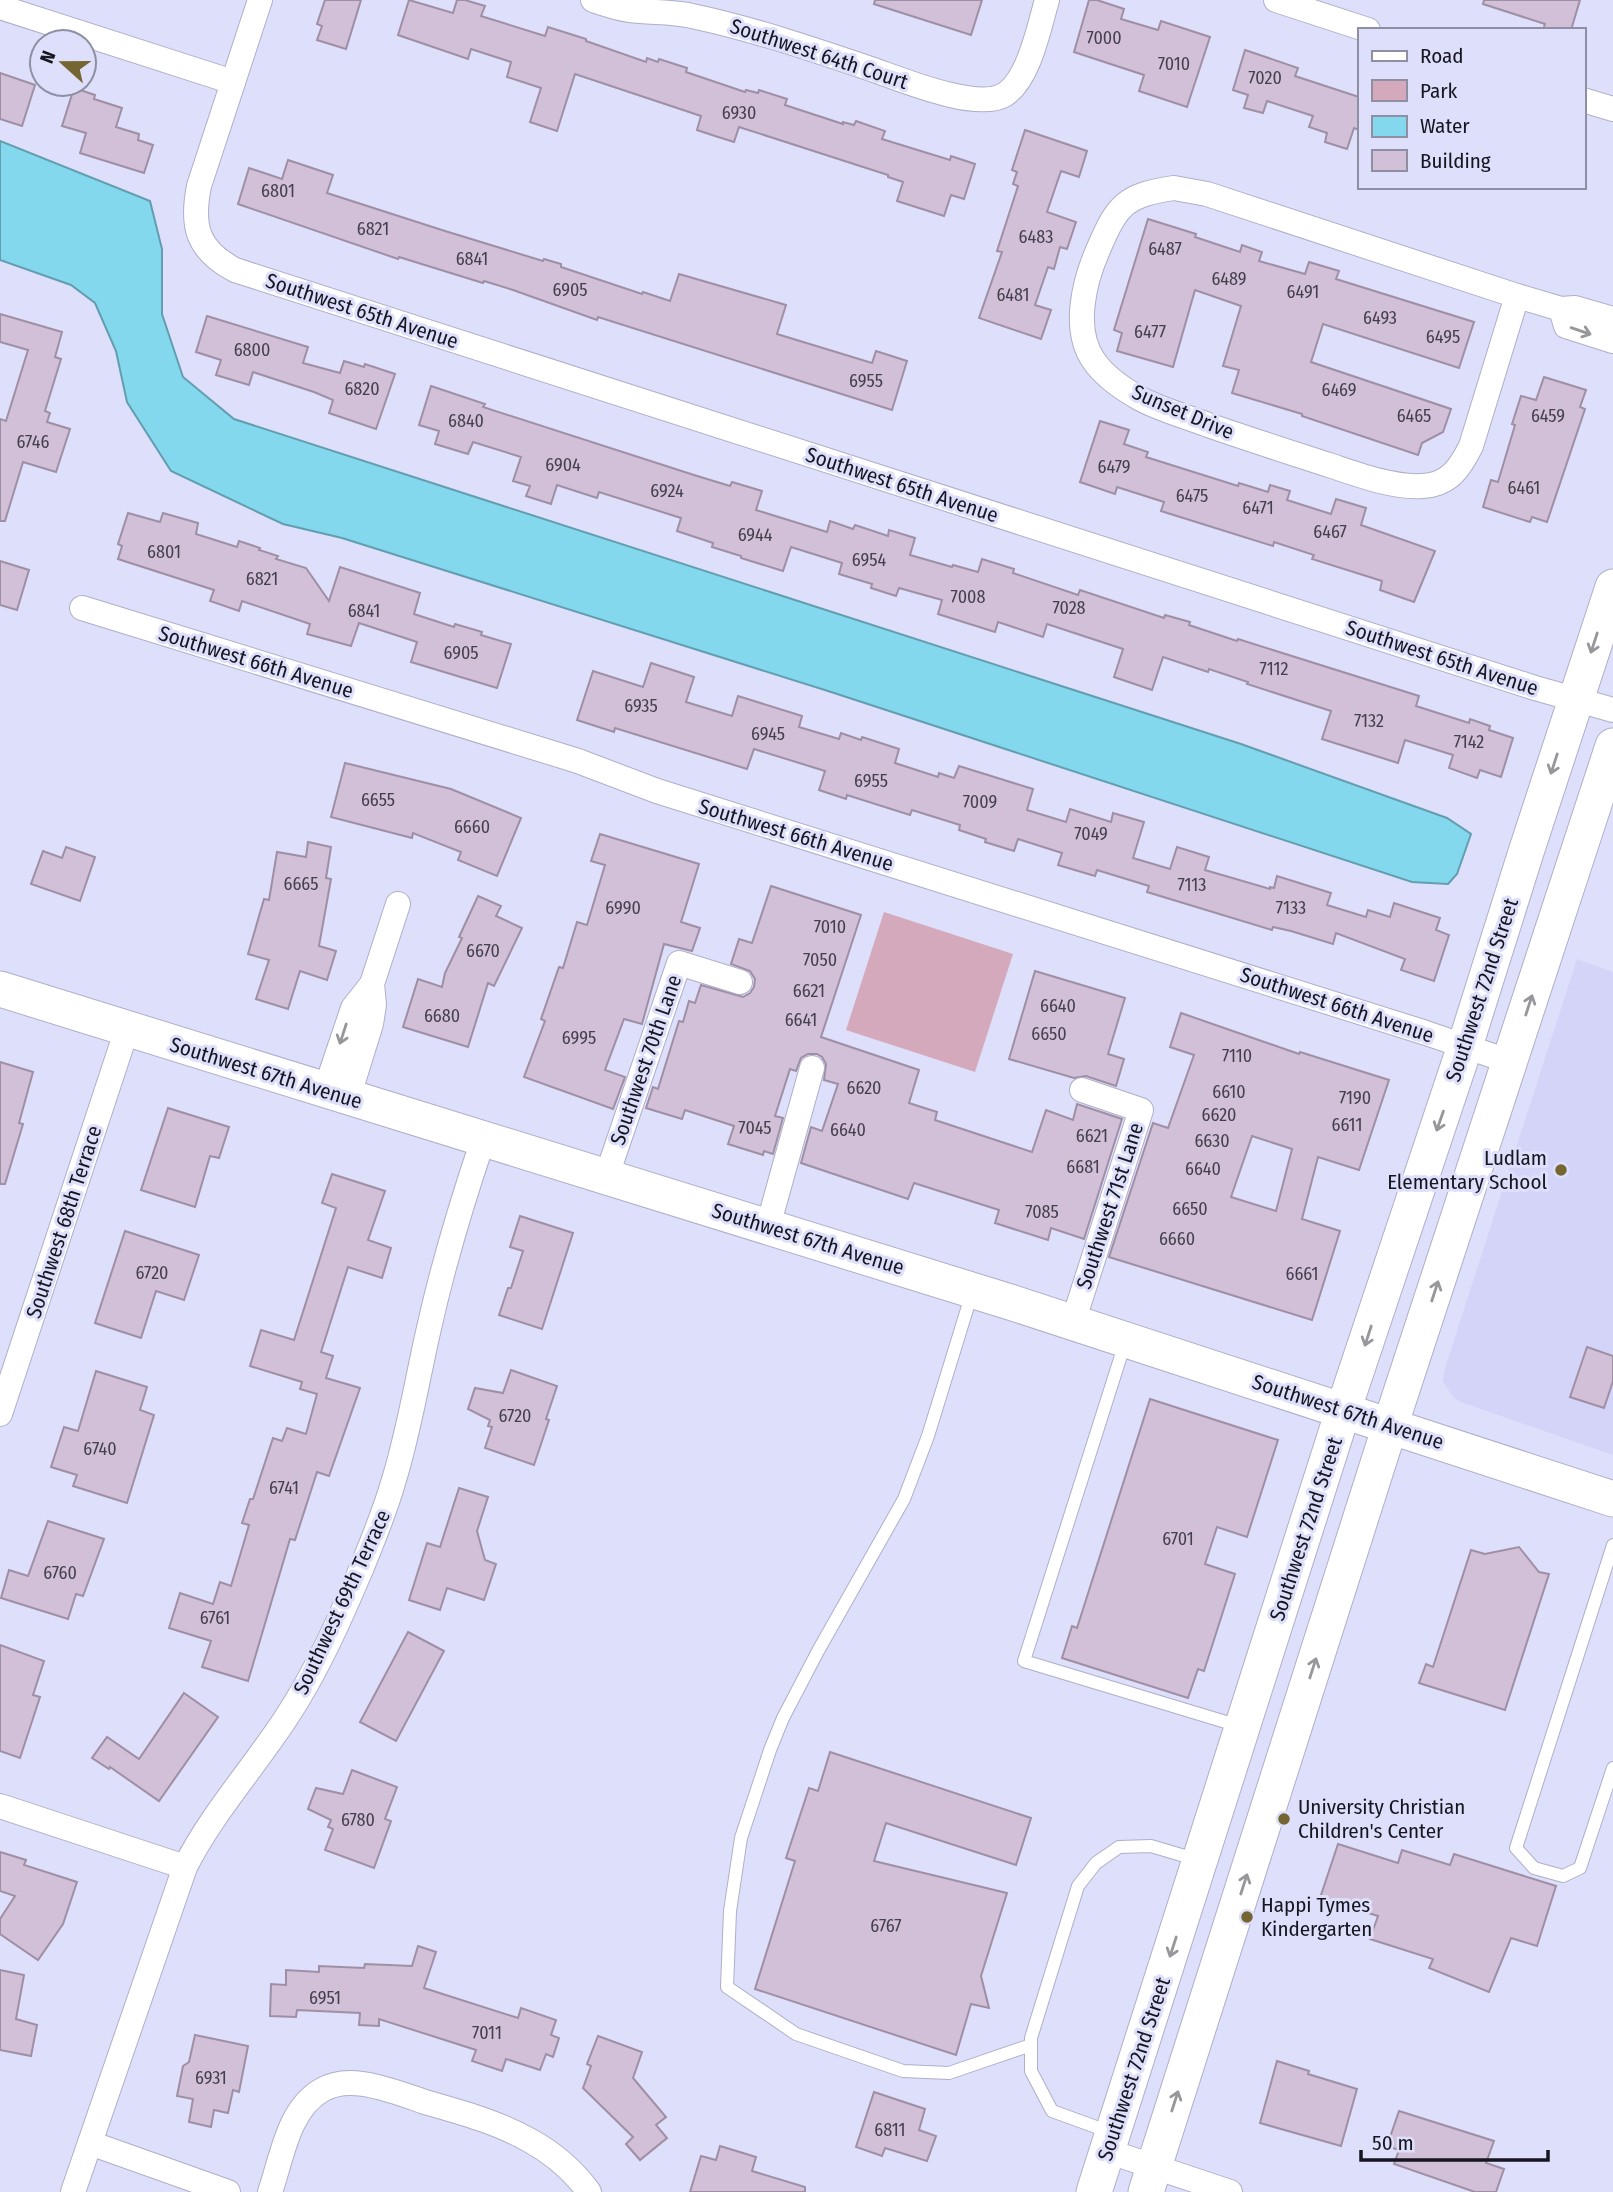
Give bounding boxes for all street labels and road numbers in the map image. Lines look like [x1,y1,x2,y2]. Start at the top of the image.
street label: Southwest 64th Court [727,13,911,95]
street label: Southwest 65th Avenue [262,268,462,354]
street label: Sunset Drive [1128,379,1238,445]
street label: Southwest 65th Avenue [802,442,1002,528]
street label: Southwest 65th Avenue [1342,615,1542,701]
street label: Southwest 66th Avenue [156,620,356,704]
street label: Southwest 66th Avenue [696,793,896,877]
street label: Southwest 72nd Street [1440,895,1524,1085]
street label: Southwest 66th Avenue [1237,961,1437,1049]
street label: Southwest 70th Lane [605,971,687,1149]
street label: Southwest 67th Avenue [167,1031,365,1115]
street label: Southwest 71st Lane [1071,1120,1149,1292]
street label: Southwest 68th Terrace [21,1122,107,1322]
street label: Southwest 67th Avenue [709,1197,907,1281]
street label: Southwest 67th Avenue [1249,1369,1447,1455]
street label: Southwest 72nd Street [1264,1434,1348,1624]
street label: Southwest 69th Terrace [288,1506,396,1698]
street label: Southwest 72nd Street [1092,1974,1176,2164]

